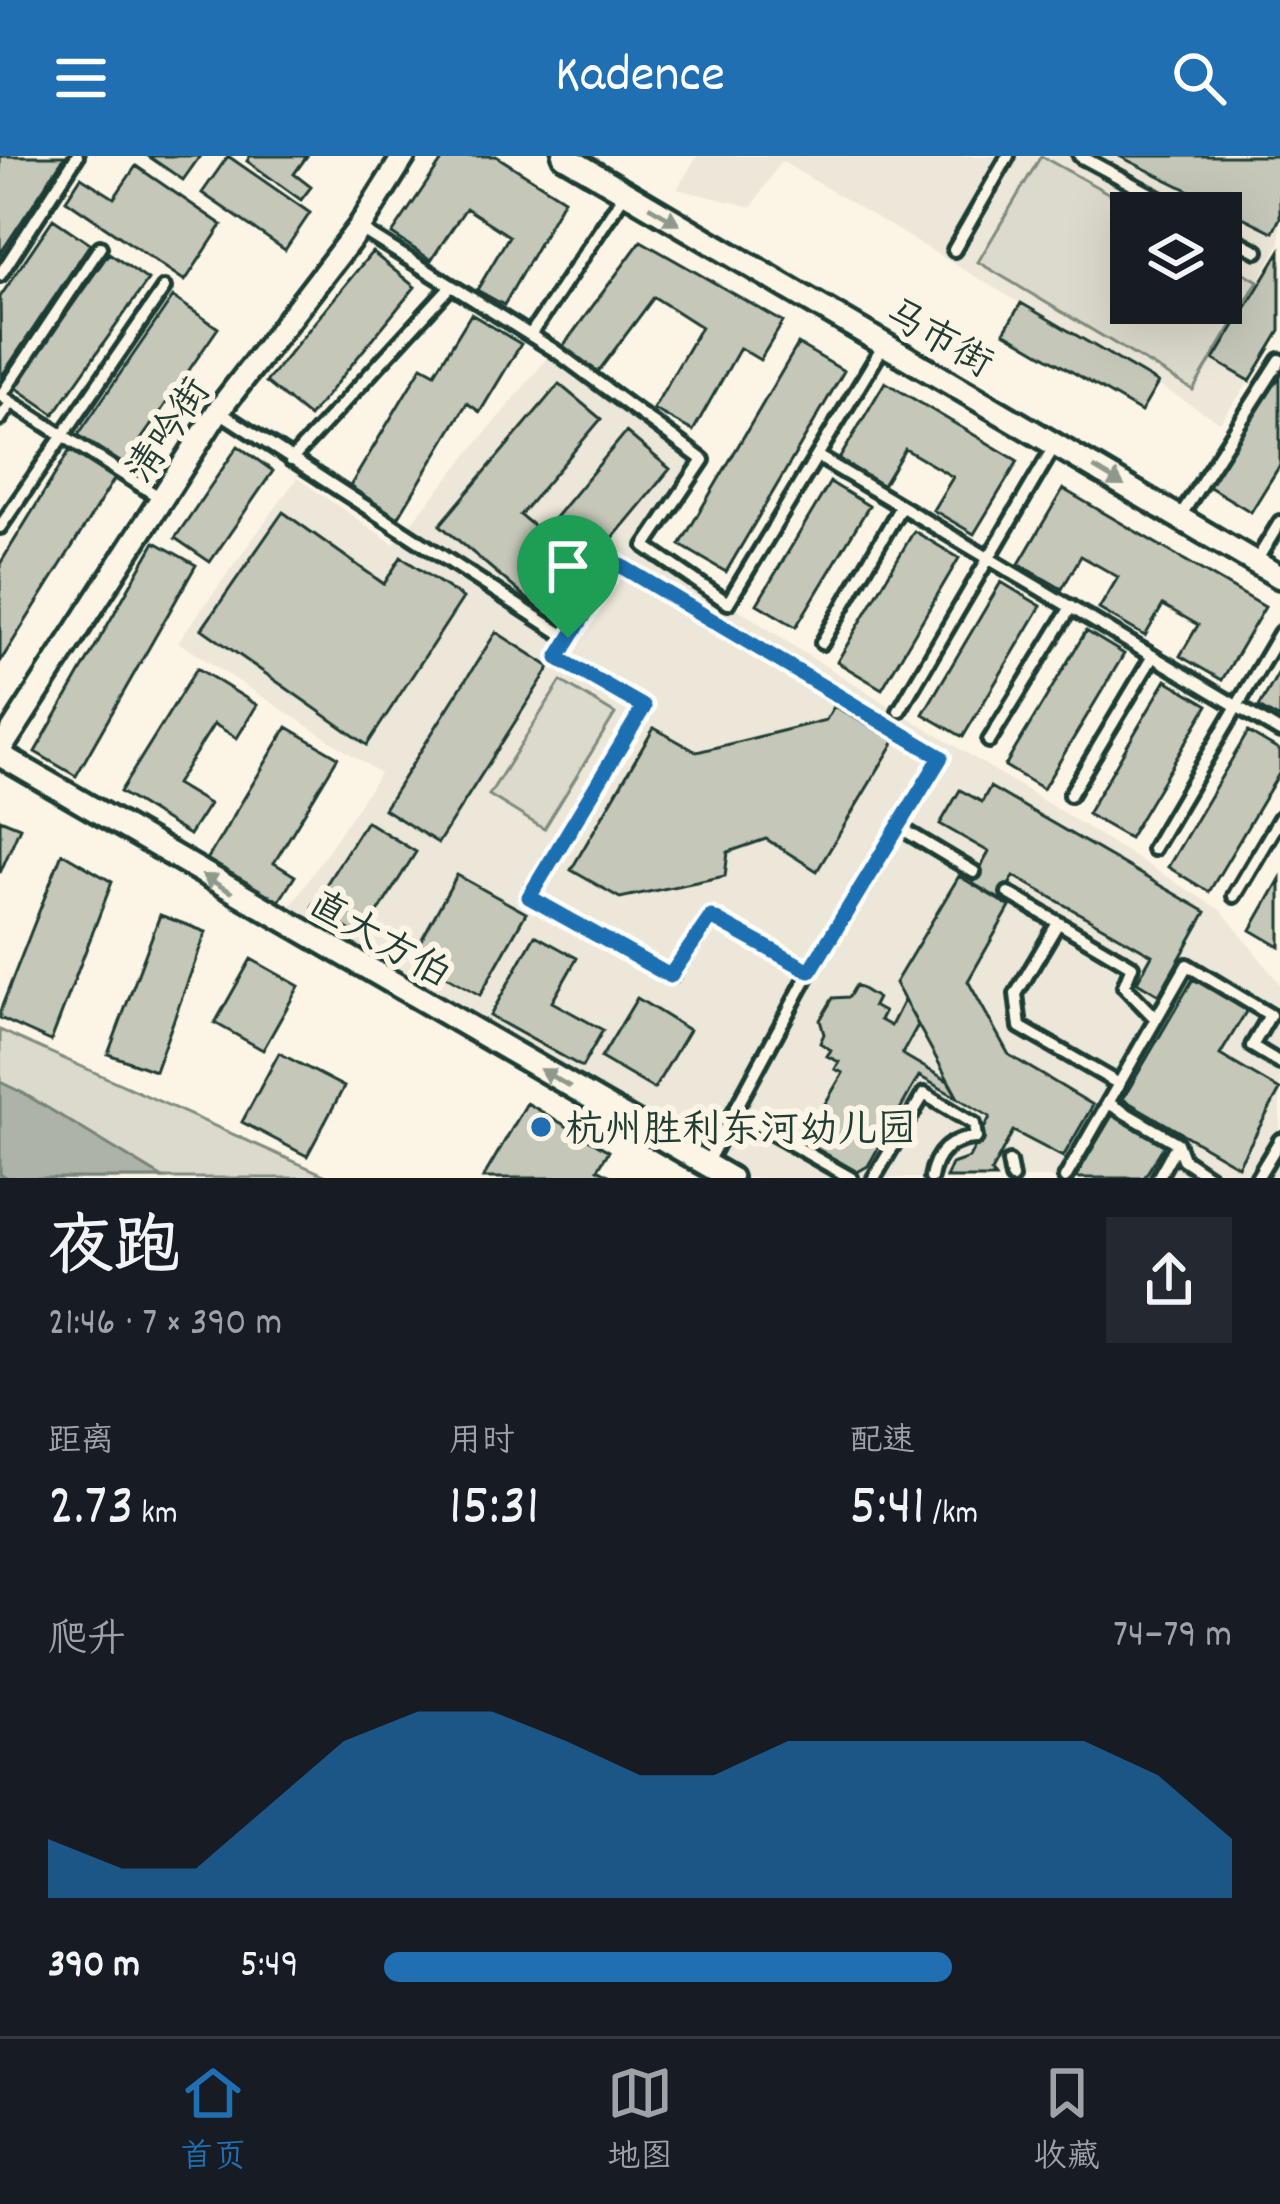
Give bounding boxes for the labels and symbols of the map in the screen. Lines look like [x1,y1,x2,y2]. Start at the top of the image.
one-way arrow [647,204,681,225]
street label: 马市街 [872,289,1001,395]
street label: 清吟街 [116,369,227,497]
one-way arrow [1092,466,1126,487]
pin [517,515,619,638]
one-way arrow [200,874,234,895]
street label: 直大方伯 [296,880,459,1005]
one-way arrow [538,1069,572,1090]
place label: 杭州胜利东河幼儿园 [565,1106,916,1161]
marker: 杭州胜利东河幼儿园 [528,1114,554,1140]

